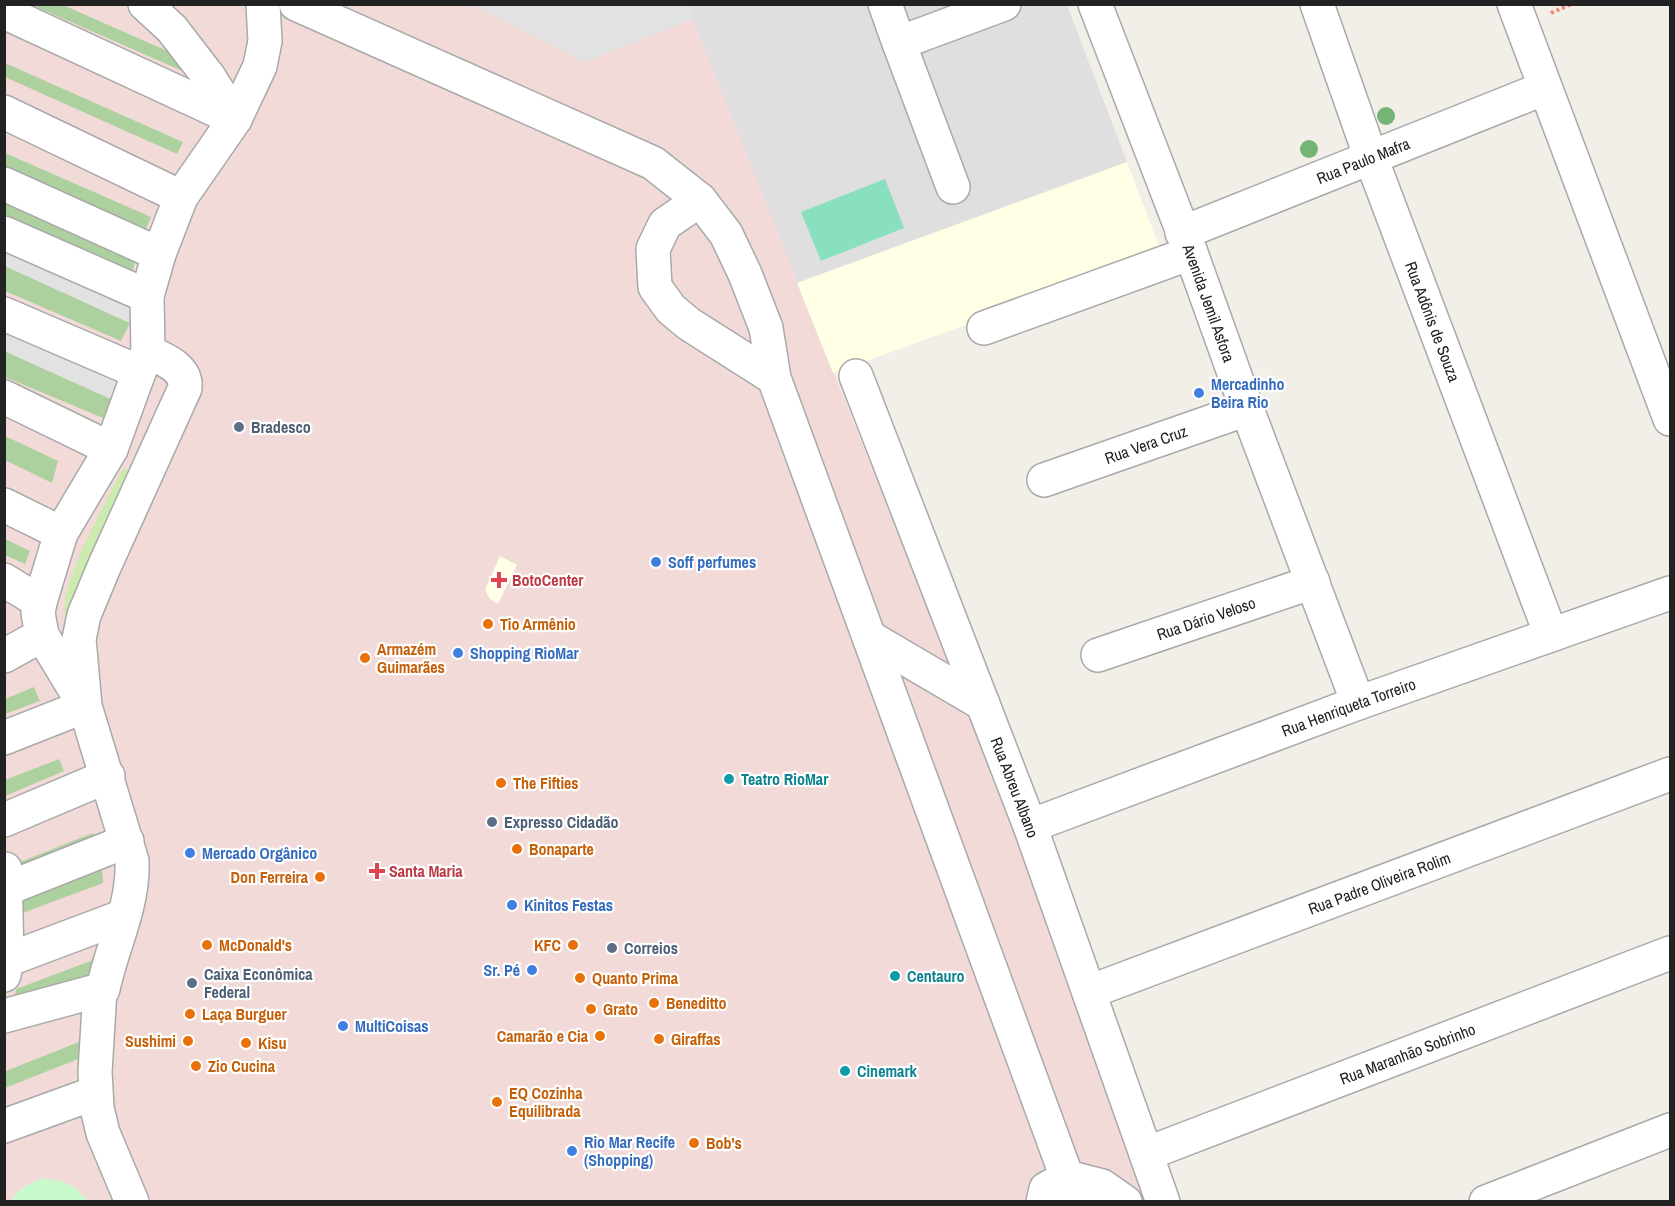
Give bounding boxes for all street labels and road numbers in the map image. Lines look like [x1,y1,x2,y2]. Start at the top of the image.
street label: Rua Paulo Mafra [1313,132,1414,189]
street label: Avenida Jemil Asfora [1177,240,1240,366]
street label: Rua Adônis de Souza [1400,258,1466,386]
street label: Rua Vera Cruz [1102,420,1191,469]
street label: Rua Dário Veloso [1154,591,1258,645]
street label: Rua Henriqueta Torreiro [1278,673,1419,742]
street label: Rua Abreu Albano [986,734,1044,840]
street label: Rua Padre Oliveira Rolim [1305,846,1453,920]
street label: Rua Maranhão Sobrinho [1336,1018,1478,1090]

